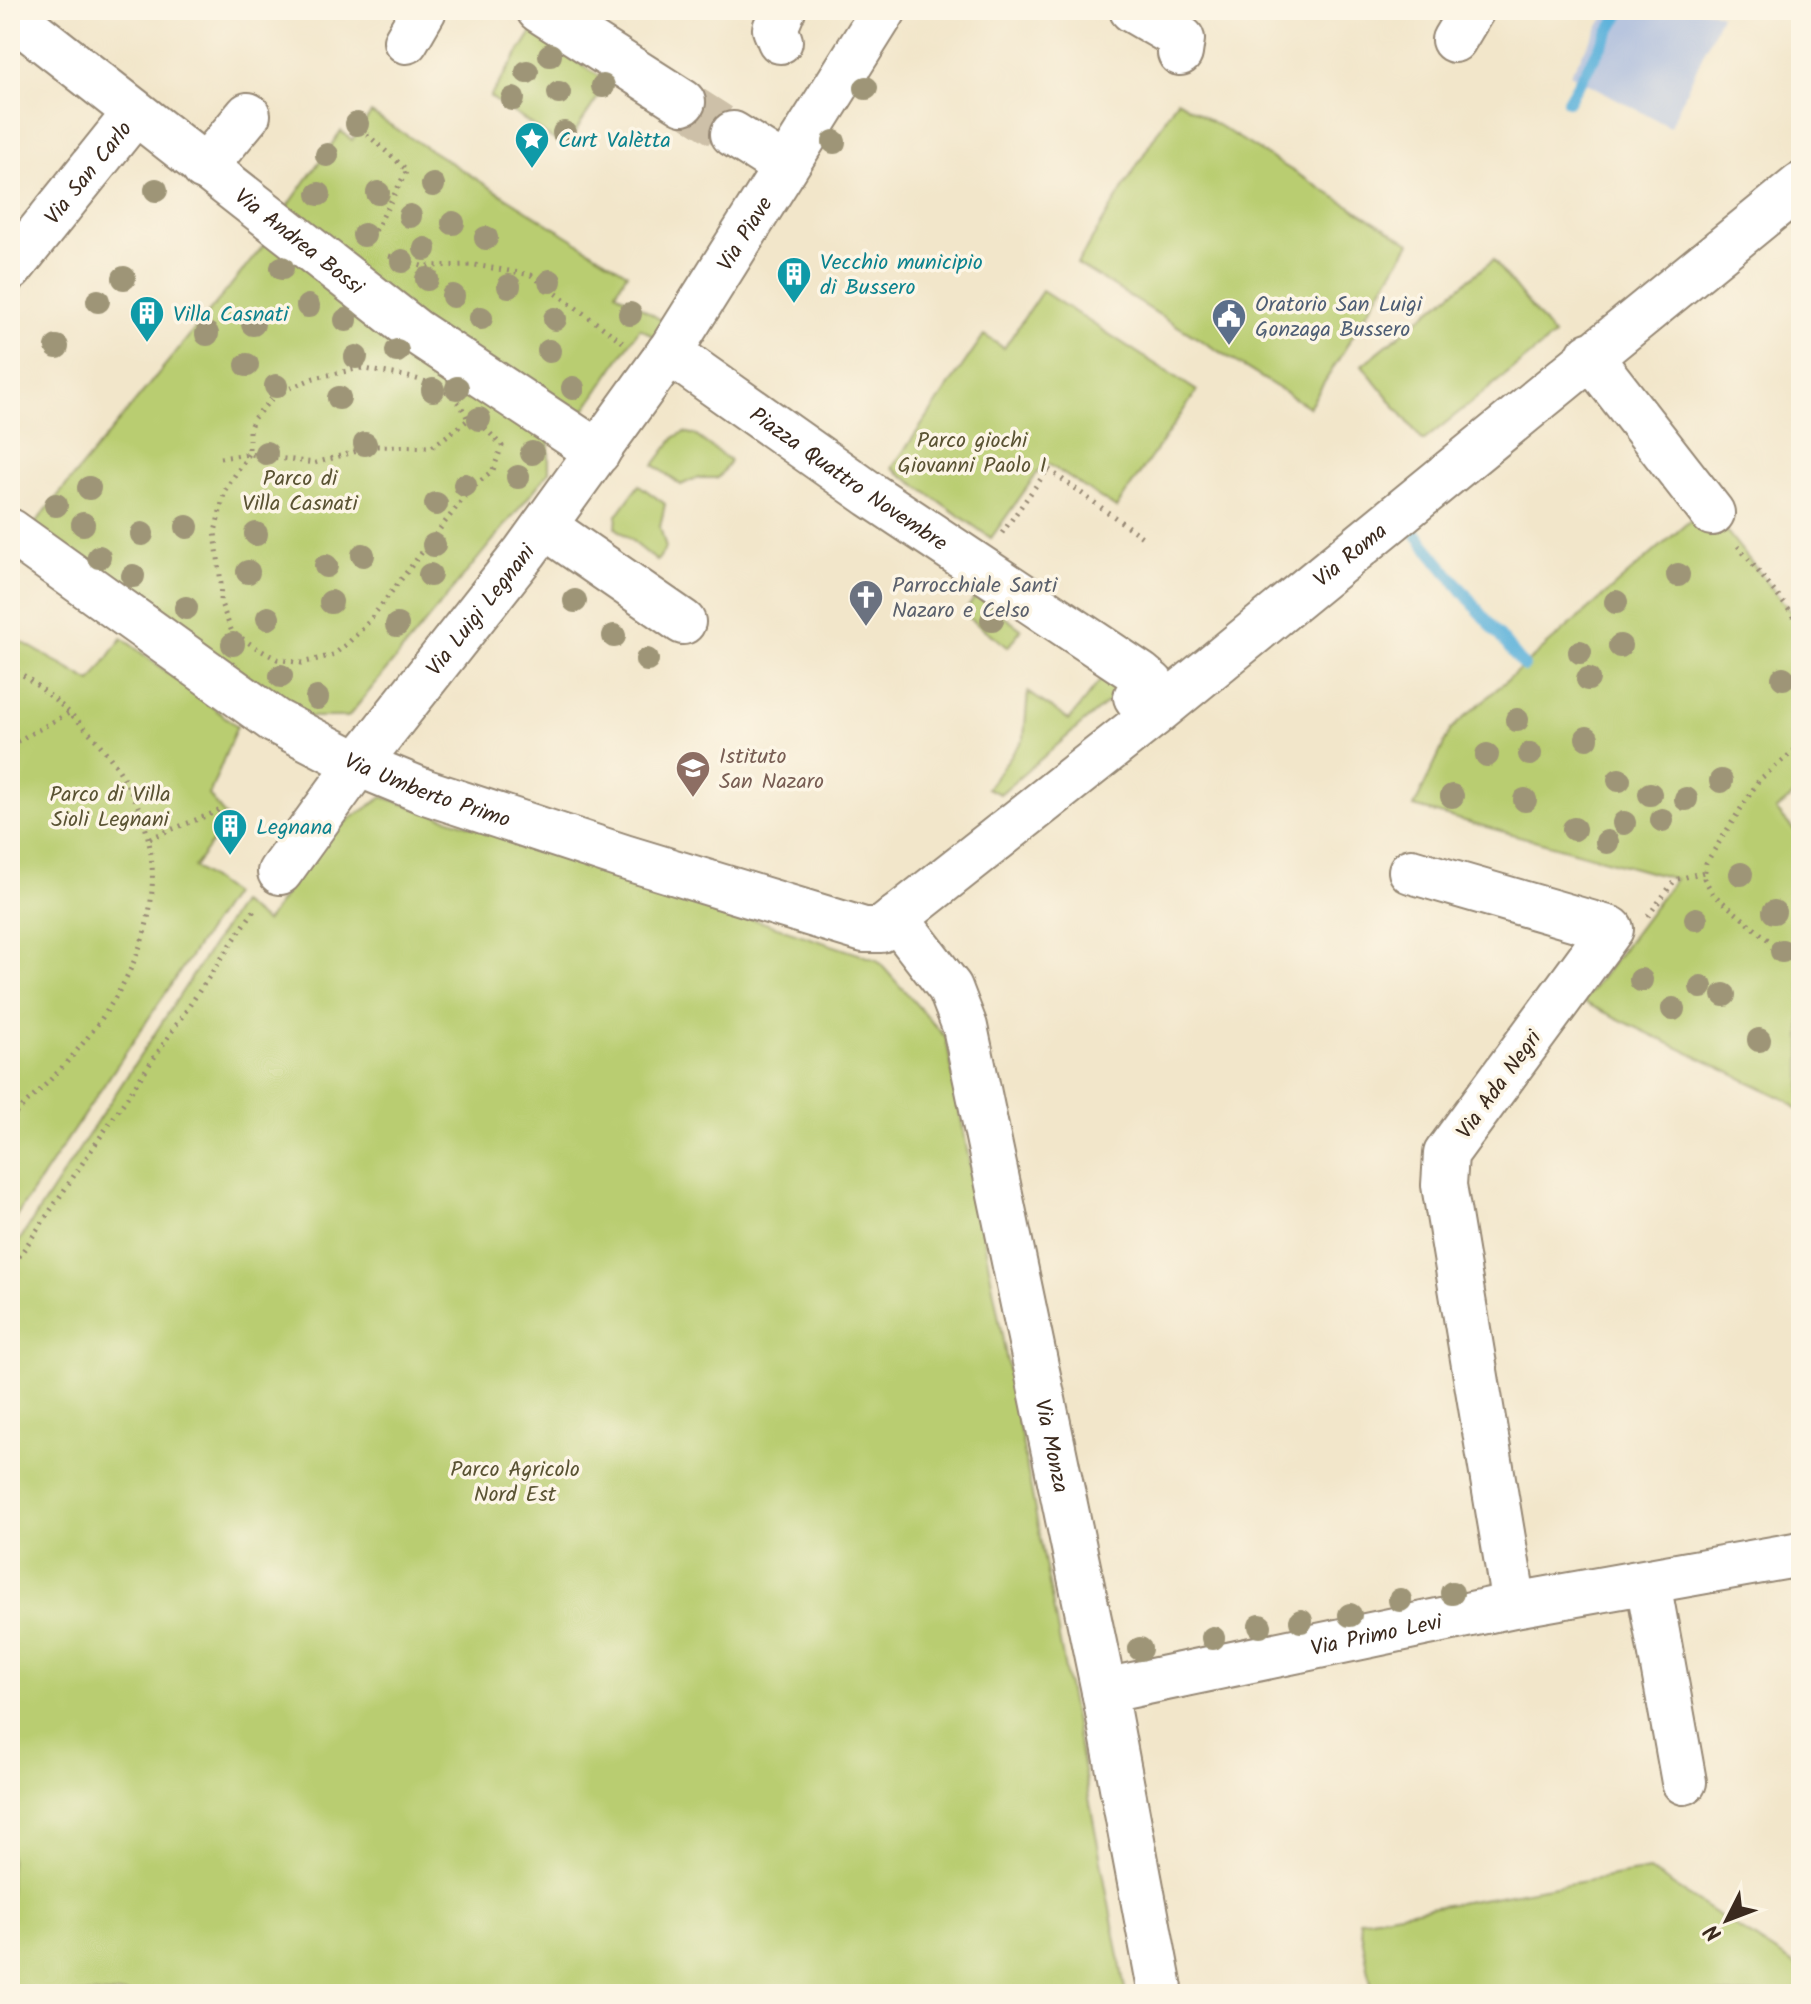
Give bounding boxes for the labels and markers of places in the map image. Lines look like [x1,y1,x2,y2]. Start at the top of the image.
place icon: Curt Valètta [513,120,551,170]
place label: Curt Valètta [558,124,671,159]
place label: Vecchio municipio di Bussero [820,246,983,306]
building icon: Vecchio municipio di Bussero [775,255,813,305]
place label: Oratorio San Luigi Gonzaga Bussero [1255,288,1423,348]
building icon: Villa Casnati [128,294,166,344]
public building icon: Oratorio San Luigi Gonzaga Bussero [1210,297,1248,347]
place label: Villa Casnati [173,298,289,333]
place label: Parrocchiale Santi Nazaro e Celso [892,569,1058,629]
church icon: Parrocchiale Santi Nazaro e Celso [847,578,885,628]
place label: Istituto San Nazaro [719,740,824,800]
school or university icon: Istituto San Nazaro [674,749,712,799]
building icon: Legnana [211,807,249,857]
place label: Legnana [256,811,332,846]

